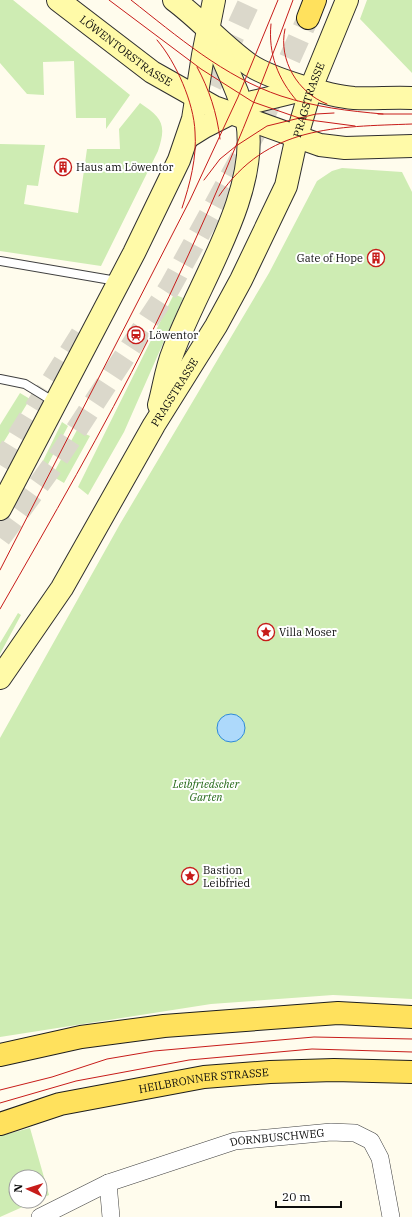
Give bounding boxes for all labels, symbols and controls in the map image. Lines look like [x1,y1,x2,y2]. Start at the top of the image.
street label: LÖWENTORSTRASSE [77,12,175,89]
street label: PRAGSTRASSE [290,60,328,139]
building icon: Haus am Löwentor [53,157,73,177]
place label: Haus am Löwentor [76,160,174,174]
building icon: Gate of Hope [366,248,386,268]
place label: Gate of Hope [297,251,363,265]
station icon: Löwentor [126,325,146,345]
place label: Löwentor [149,328,198,342]
street label: PRAGSTRASSE [148,356,201,429]
place icon: Villa Moser [256,622,276,642]
place label: Villa Moser [279,625,337,639]
park label: Leibfriedscher Garten [172,777,240,804]
place label: Bastion Leibfried [203,863,251,890]
place icon: Bastion Leibfried [180,866,200,886]
street label: HEILBRONNER STRASSE [137,1065,269,1096]
street label: DORNBUSCHWEG [228,1126,325,1149]
north arrow [8,1169,48,1209]
text: N [11,1183,25,1193]
scale bar [276,1183,341,1209]
text: 20 m [282,1189,311,1204]

